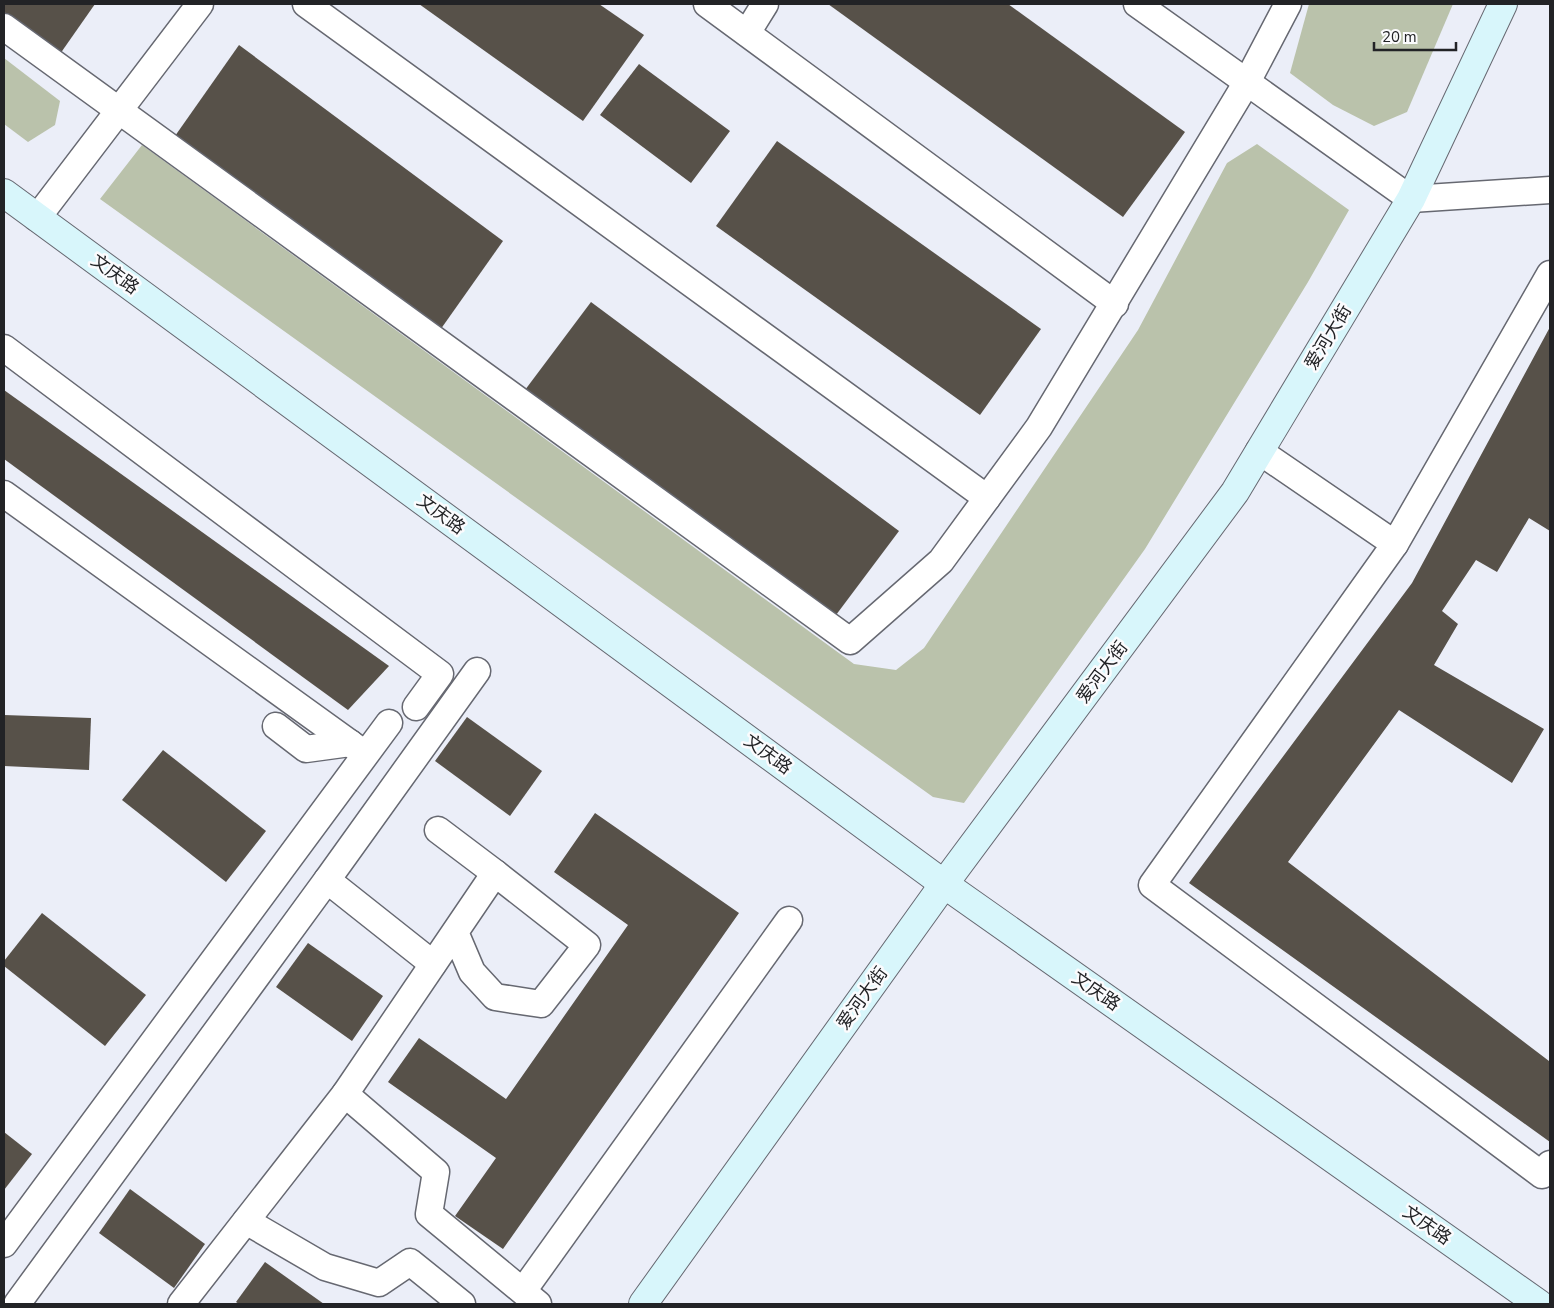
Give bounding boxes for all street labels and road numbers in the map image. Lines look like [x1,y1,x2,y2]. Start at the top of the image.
street label: 文庆路 [86,248,144,300]
street label: 爱河大街 [1299,300,1357,374]
street label: 文庆路 [412,488,470,540]
street label: 爱河大街 [1071,636,1133,708]
street label: 文庆路 [739,728,797,780]
street label: 爱河大街 [831,962,893,1034]
street label: 文庆路 [1067,966,1125,1016]
street label: 文庆路 [1398,1200,1456,1250]

